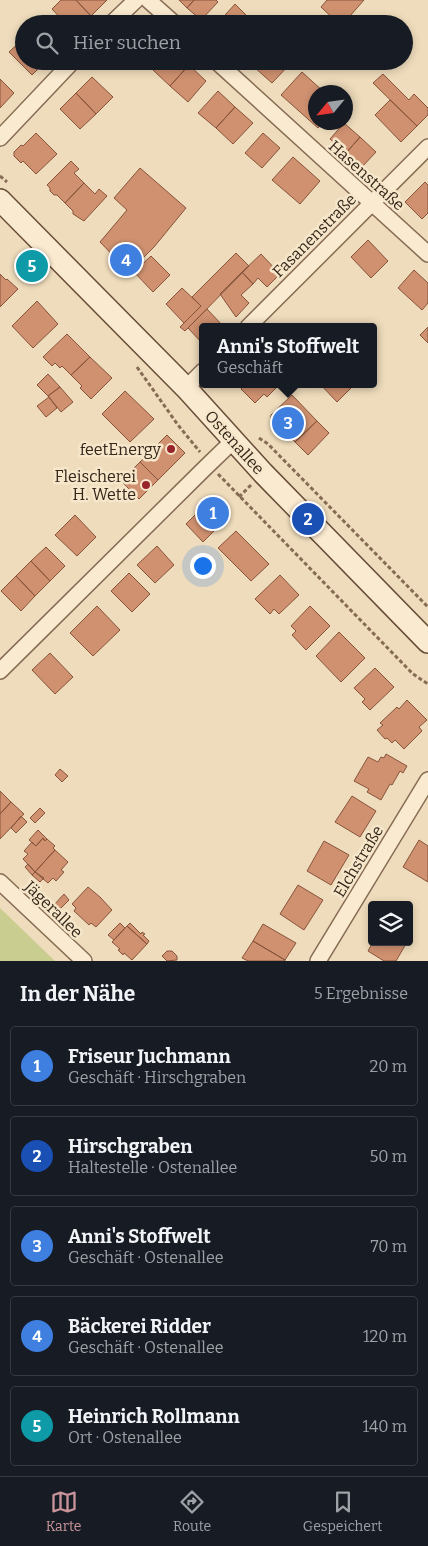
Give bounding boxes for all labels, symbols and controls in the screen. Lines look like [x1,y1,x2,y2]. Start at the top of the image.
search box [15,15,413,70]
icon: search [33,29,61,57]
text: Hier suchen [73,31,181,54]
north arrow [308,85,353,130]
street label: Hasenstraße [325,136,409,214]
street label: Fasanenstraße [269,190,360,281]
pin: 4 [110,241,142,279]
pin: 5 [16,247,48,285]
popup [199,323,377,388]
text: Anni's Stoffwelt [217,335,359,358]
text: Geschäft [217,358,283,377]
pin: 3 [272,404,304,442]
street label: Ostenallee [201,406,268,478]
place label: feetEnergy [80,440,162,459]
marker: feetEnergy [165,443,177,455]
place label: Fleischerei H. Wette [55,467,136,504]
marker: Fleischerei H. Wette [140,479,152,491]
pin: 1 [197,494,229,532]
pin: 2 [292,500,324,538]
your location [190,553,216,579]
street label: Elchstraße [330,822,387,901]
street label: Jägerallee [20,876,87,942]
map controls [368,901,413,946]
button: layers [368,901,413,946]
text: In der Nähe [20,981,135,1007]
text: 5 Ergebnisse [314,984,408,1003]
text: Friseur Juchmann [68,1045,231,1068]
text: 1 [34,1057,40,1076]
text: 20 m [370,1057,407,1076]
text: Geschäft · Hirschgraben [68,1068,246,1087]
text: Hirschgraben [68,1135,192,1158]
text: 2 [32,1147,42,1166]
text: 50 m [370,1147,407,1166]
text: Haltestelle · Ostenallee [68,1158,237,1177]
text: Anni's Stoffwelt [68,1225,211,1248]
text: 3 [32,1237,42,1256]
text: 70 m [371,1237,407,1256]
text: Geschäft · Ostenallee [68,1248,223,1267]
text: Bäckerei Ridder [68,1315,211,1338]
text: 4 [32,1327,42,1346]
text: 120 m [363,1327,407,1346]
text: Geschäft · Ostenallee [68,1338,223,1357]
text: Heinrich Rollmann [68,1405,240,1428]
text: 5 [33,1417,41,1436]
text: 140 m [362,1417,407,1436]
text: Ort · Ostenallee [68,1428,182,1447]
tab: Karte [46,1488,82,1535]
tab: Route [173,1488,211,1535]
tab: Gespeichert [303,1488,382,1535]

